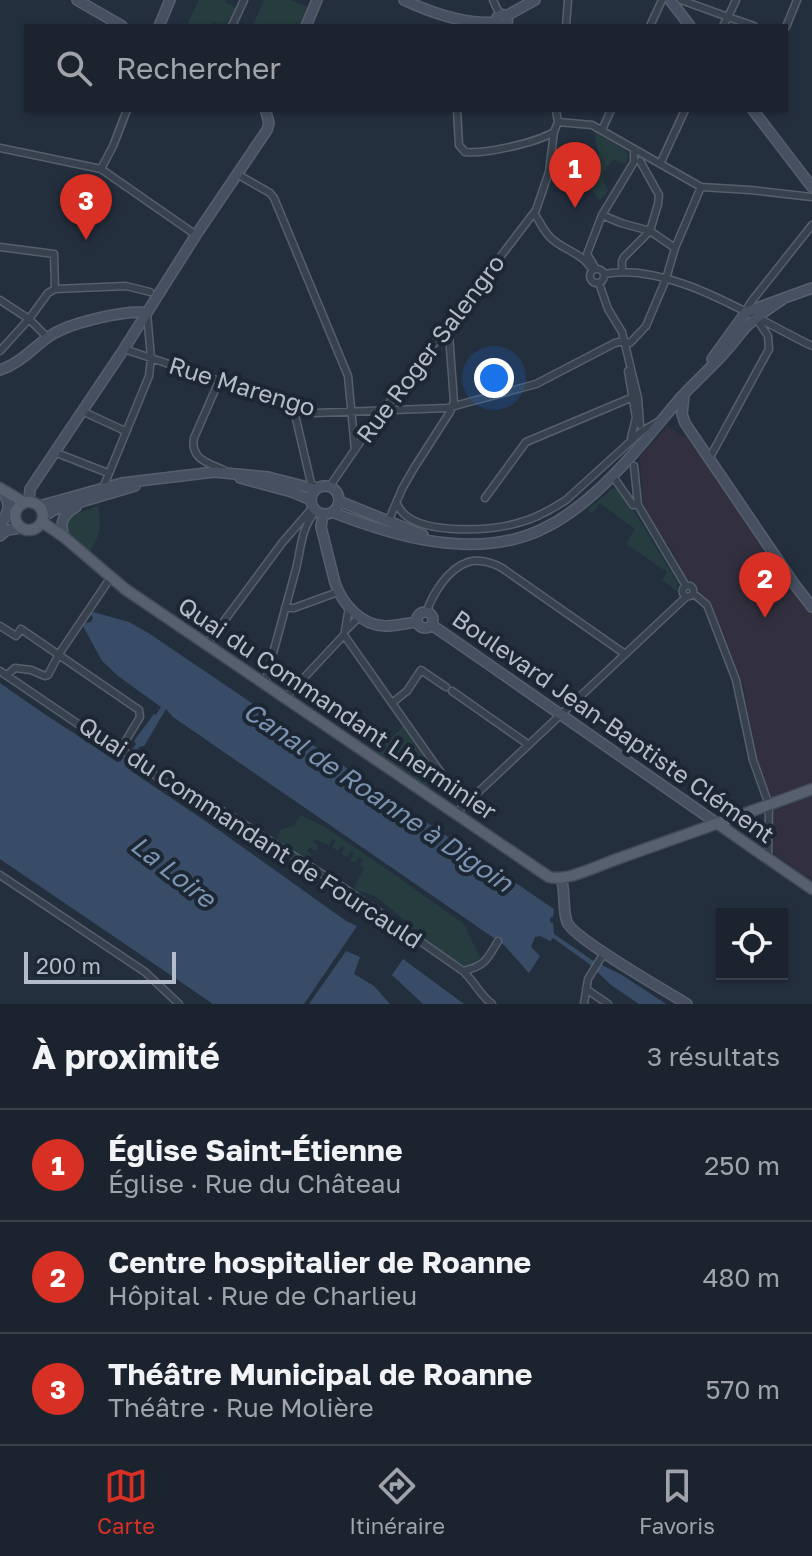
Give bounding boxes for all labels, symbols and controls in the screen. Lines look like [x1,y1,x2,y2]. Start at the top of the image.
search box [24,24,788,112]
icon: search [52,46,96,90]
text: Rechercher [116,50,281,86]
pin: 1 [549,142,601,208]
pin: 3 [60,174,112,240]
street label: Rue Roger Salengro [350,248,510,448]
street label: Rue Marengo [166,350,319,422]
your location [474,358,514,398]
pin: 2 [739,552,791,618]
street label: Quai du Commandant Lherminier [173,590,502,825]
street label: Boulevard Jean-Baptiste Clément [447,603,780,848]
water label: Canal de Roanne à Digoin [238,695,519,899]
street label: Quai du Commandant de Fourcauld [74,710,428,954]
water label: La Loire [125,829,223,915]
map controls [716,908,788,980]
button: locate [716,908,788,980]
scale bar [24,948,176,984]
text: 200 m [36,952,101,979]
text: À proximité [32,1036,220,1076]
text: 3 résultats [647,1041,780,1072]
text: Église Saint-Étienne [108,1132,403,1168]
text: 1 [51,1150,65,1181]
text: 250 m [704,1150,780,1181]
text: Église · Rue du Château [108,1168,401,1199]
text: Centre hospitalier de Roanne [108,1244,531,1280]
text: 2 [50,1262,66,1293]
text: 480 m [703,1262,780,1293]
text: Hôpital · Rue de Charlieu [108,1280,417,1311]
text: Théâtre Municipal de Roanne [108,1356,532,1392]
text: 3 [50,1374,66,1405]
text: 570 m [706,1374,780,1405]
text: Théâtre · Rue Molière [108,1392,374,1423]
tab: Carte [97,1464,155,1539]
tab: Itinéraire [349,1464,445,1539]
tab: Favoris [639,1464,715,1539]

